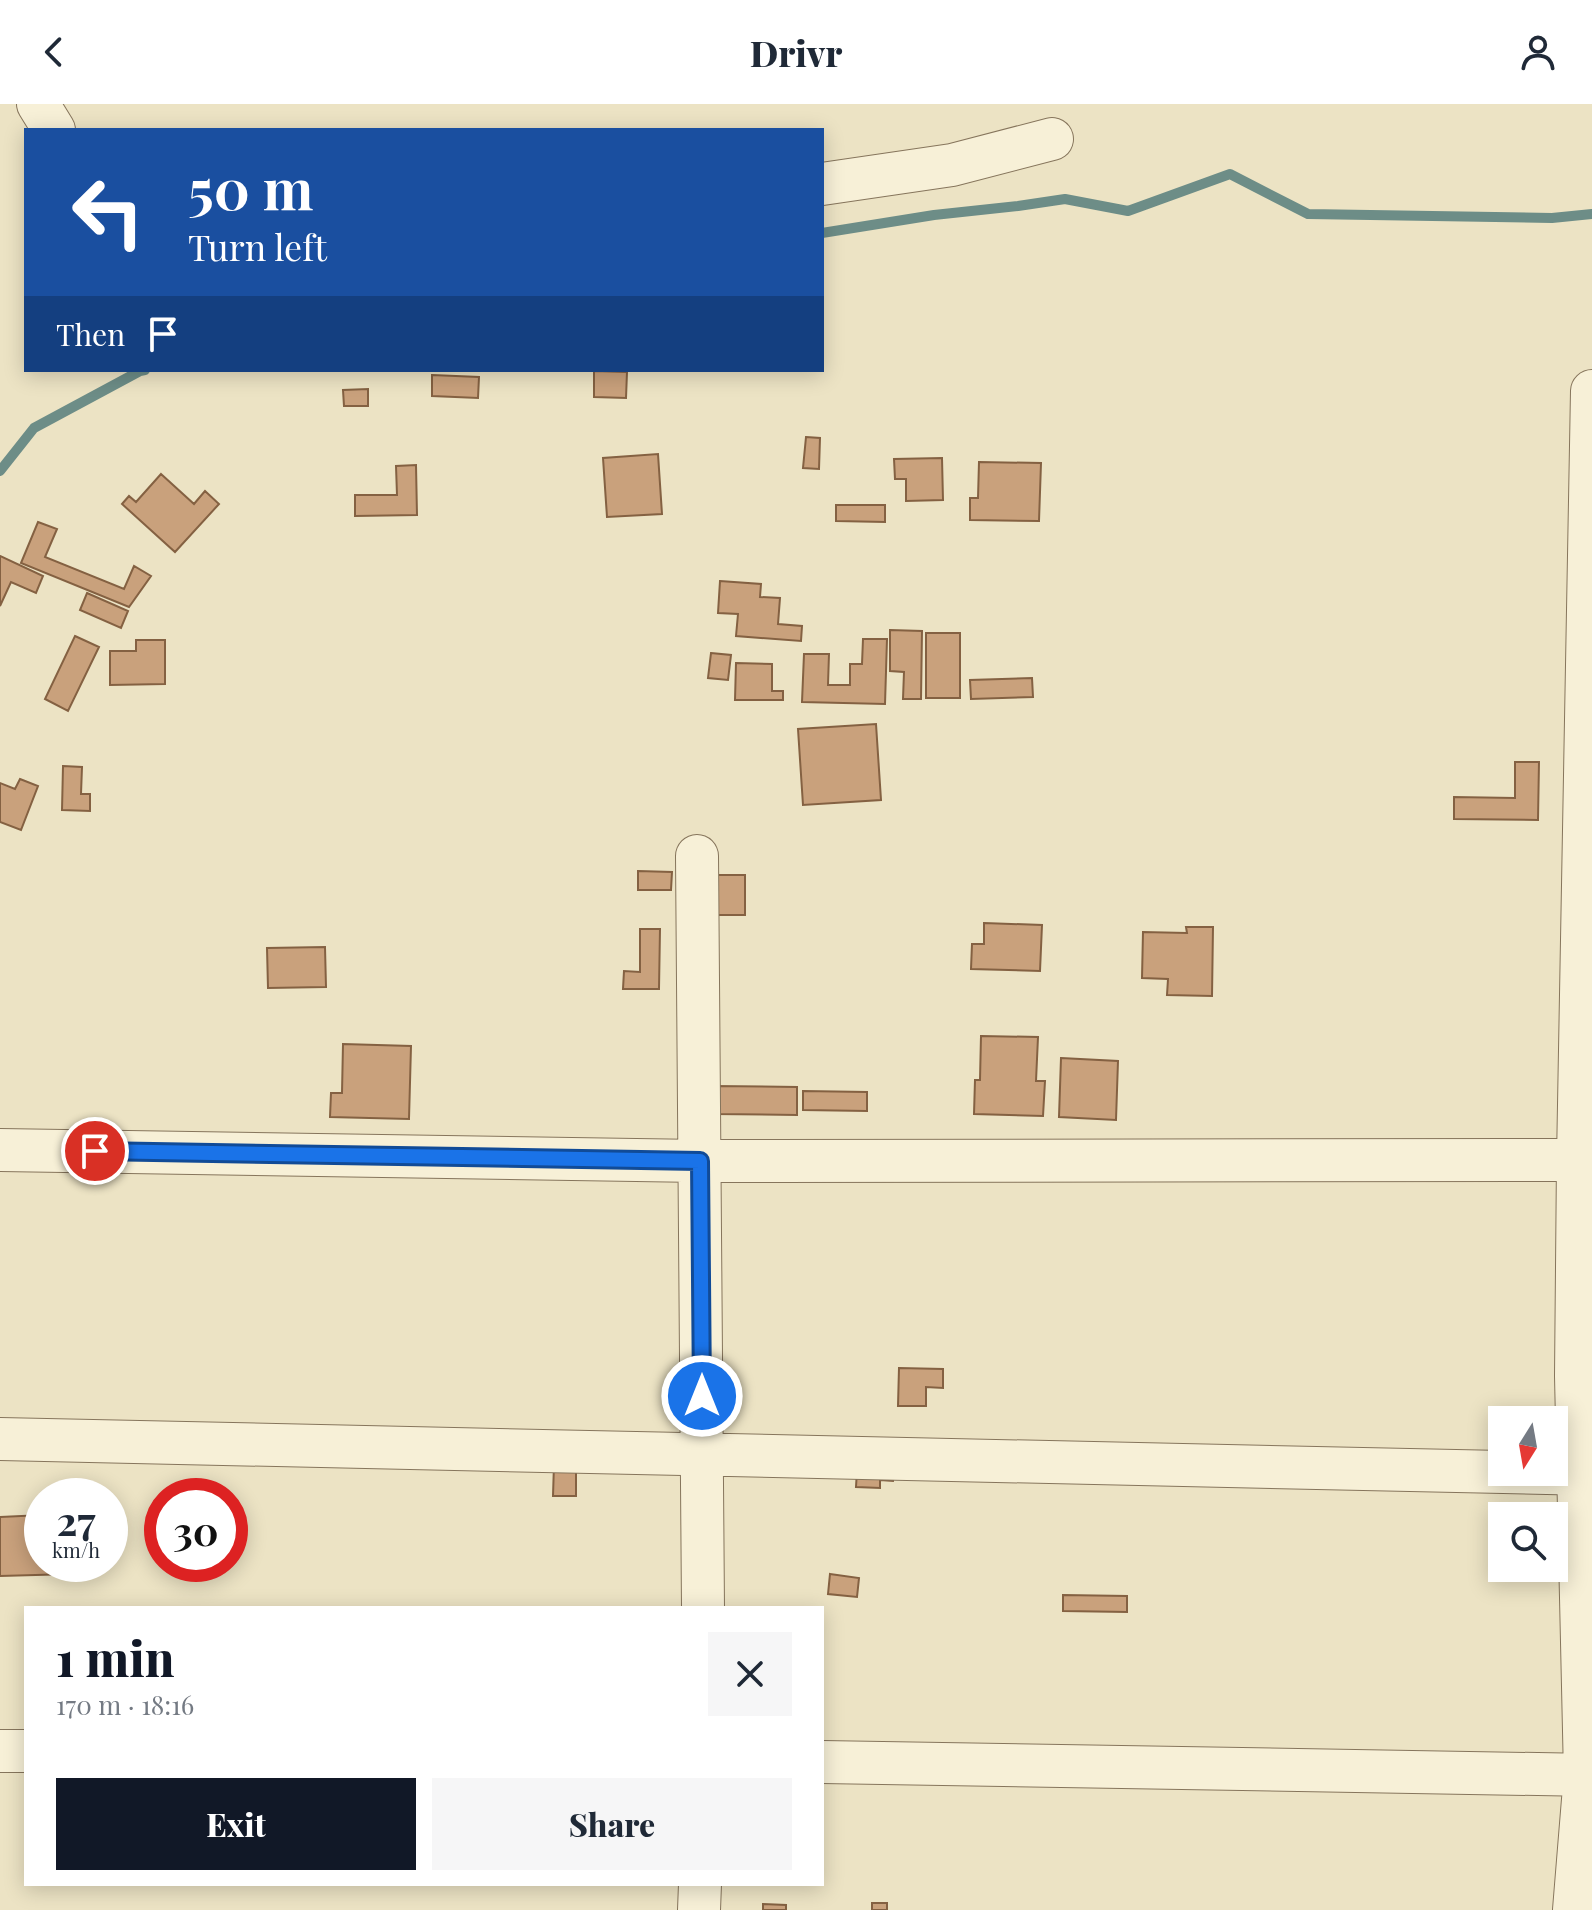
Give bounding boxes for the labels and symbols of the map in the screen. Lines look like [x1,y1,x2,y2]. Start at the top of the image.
pin [61,1117,129,1185]
position arrow [660,1354,744,1438]
north arrow [1488,1406,1568,1486]
speed limit sign: 30 [144,1478,248,1582]

